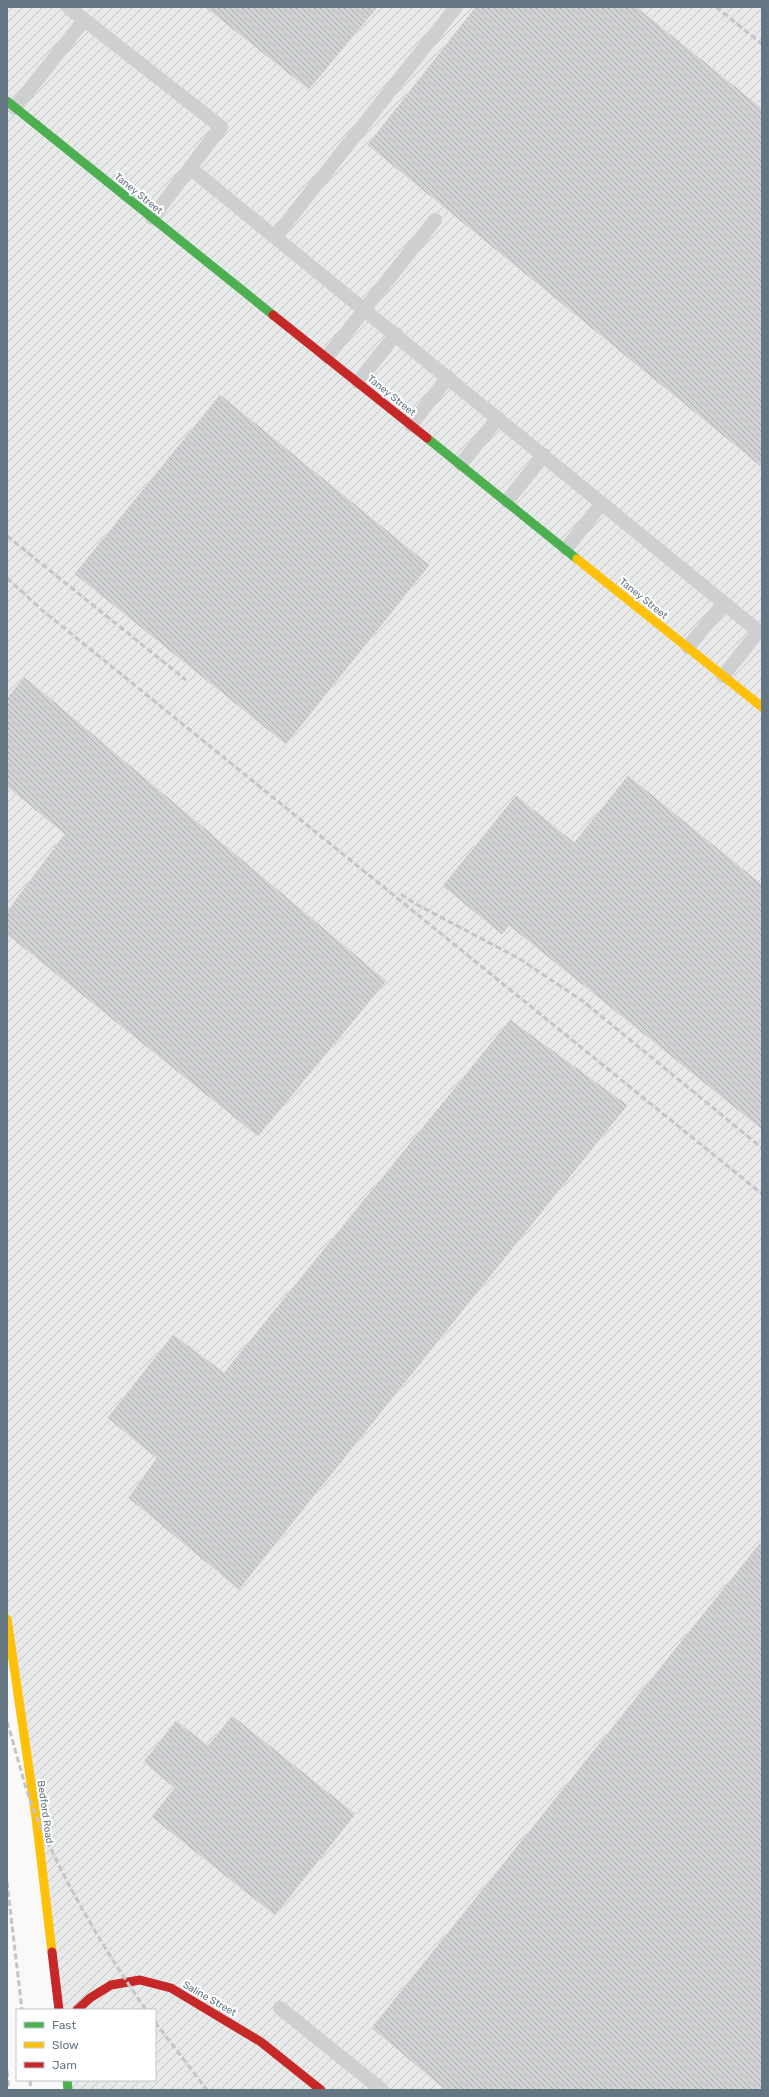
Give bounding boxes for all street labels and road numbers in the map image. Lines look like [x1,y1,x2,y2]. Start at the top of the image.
street label: Taney Street [112,171,165,217]
street label: Taney Street [365,373,418,419]
street label: Taney Street [617,576,670,622]
street label: Bedford Road [35,1780,55,1844]
street label: Saline Street [181,1979,238,2019]

